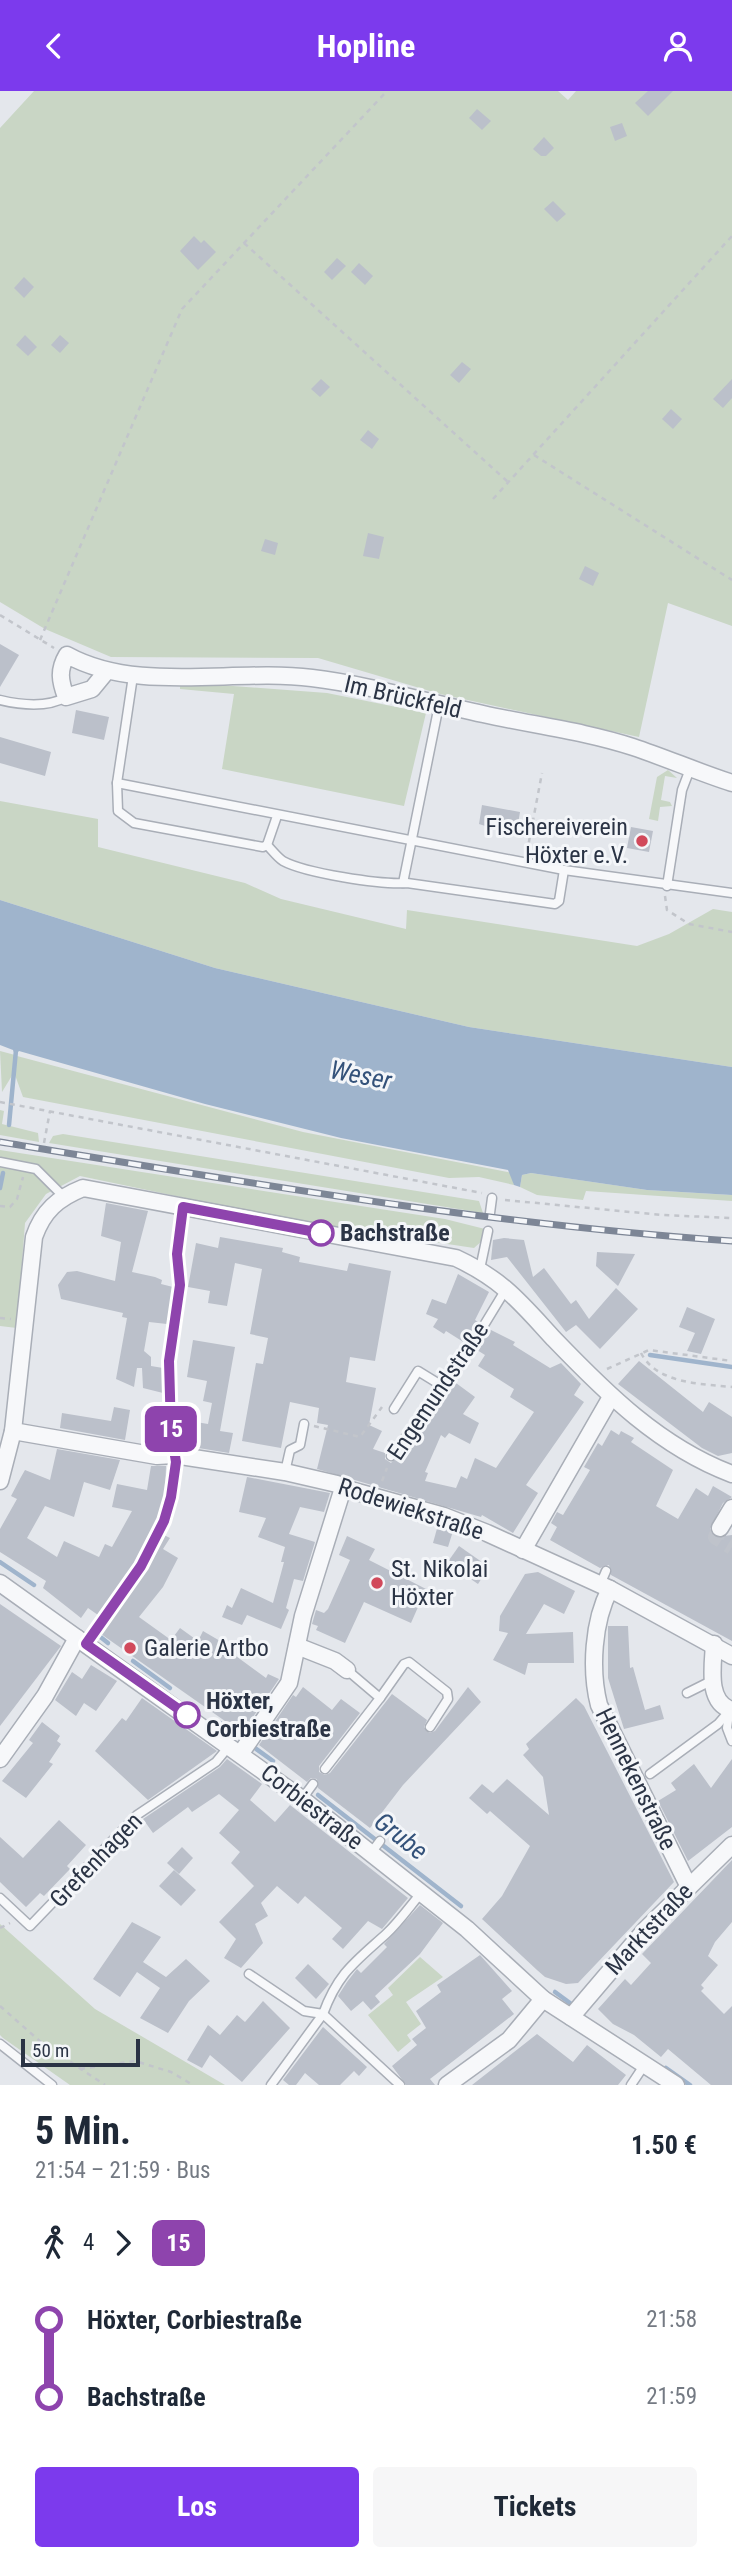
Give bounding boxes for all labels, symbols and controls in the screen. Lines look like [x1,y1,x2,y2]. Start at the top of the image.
icon: back [35,27,73,65]
text: Hopline [317,27,415,65]
icon: person [659,27,697,65]
street label: Im Brückfeld [342,670,464,724]
place label: Fischereiverein Höxter e.V. [485,813,628,869]
marker: Fischereiverein Höxter e.V. [634,833,650,849]
water label: Weser [328,1054,395,1096]
place label: Bachstraße [340,1219,450,1247]
marker: Bachstraße [308,1220,334,1246]
street label: Engemundstraße [382,1317,494,1465]
line badge: 15 [140,1406,202,1452]
text: 15 [159,1415,183,1443]
street label: Rodewiekstraße [335,1472,487,1546]
place label: St. Nikolai Höxter [391,1555,488,1611]
marker: St. Nikolai Höxter [369,1575,385,1591]
place label: Galerie Artbo [144,1634,269,1662]
marker: Galerie Artbo [122,1640,138,1656]
place label: Höxter, Corbiestraße [206,1687,331,1743]
marker: Höxter, Corbiestraße [174,1702,200,1728]
street label: Hennekenstraße [590,1704,682,1854]
street label: Corbiestraße [255,1758,369,1856]
water label: Grube [369,1806,433,1866]
street label: Grefenhagen [44,1807,148,1913]
street label: Marktstraße [600,1877,698,1981]
scale bar [21,2036,140,2068]
text: 50 m [32,2039,69,2062]
text: 5 Min. [35,2109,131,2153]
text: 1.50 € [631,2130,697,2160]
text: 21:54 – 21:59 · Bus [35,2157,211,2184]
icon: walk [35,2224,73,2262]
icon: forward [104,2224,142,2262]
text: 4 [83,2229,94,2256]
text: 15 [166,2229,191,2257]
text: Höxter, Corbiestraße [87,2305,302,2335]
text: 21:58 [646,2306,697,2333]
text: Bachstraße [87,2382,206,2412]
text: 21:59 [646,2383,697,2410]
button: Los [35,2467,359,2547]
button: Tickets [373,2467,697,2547]

